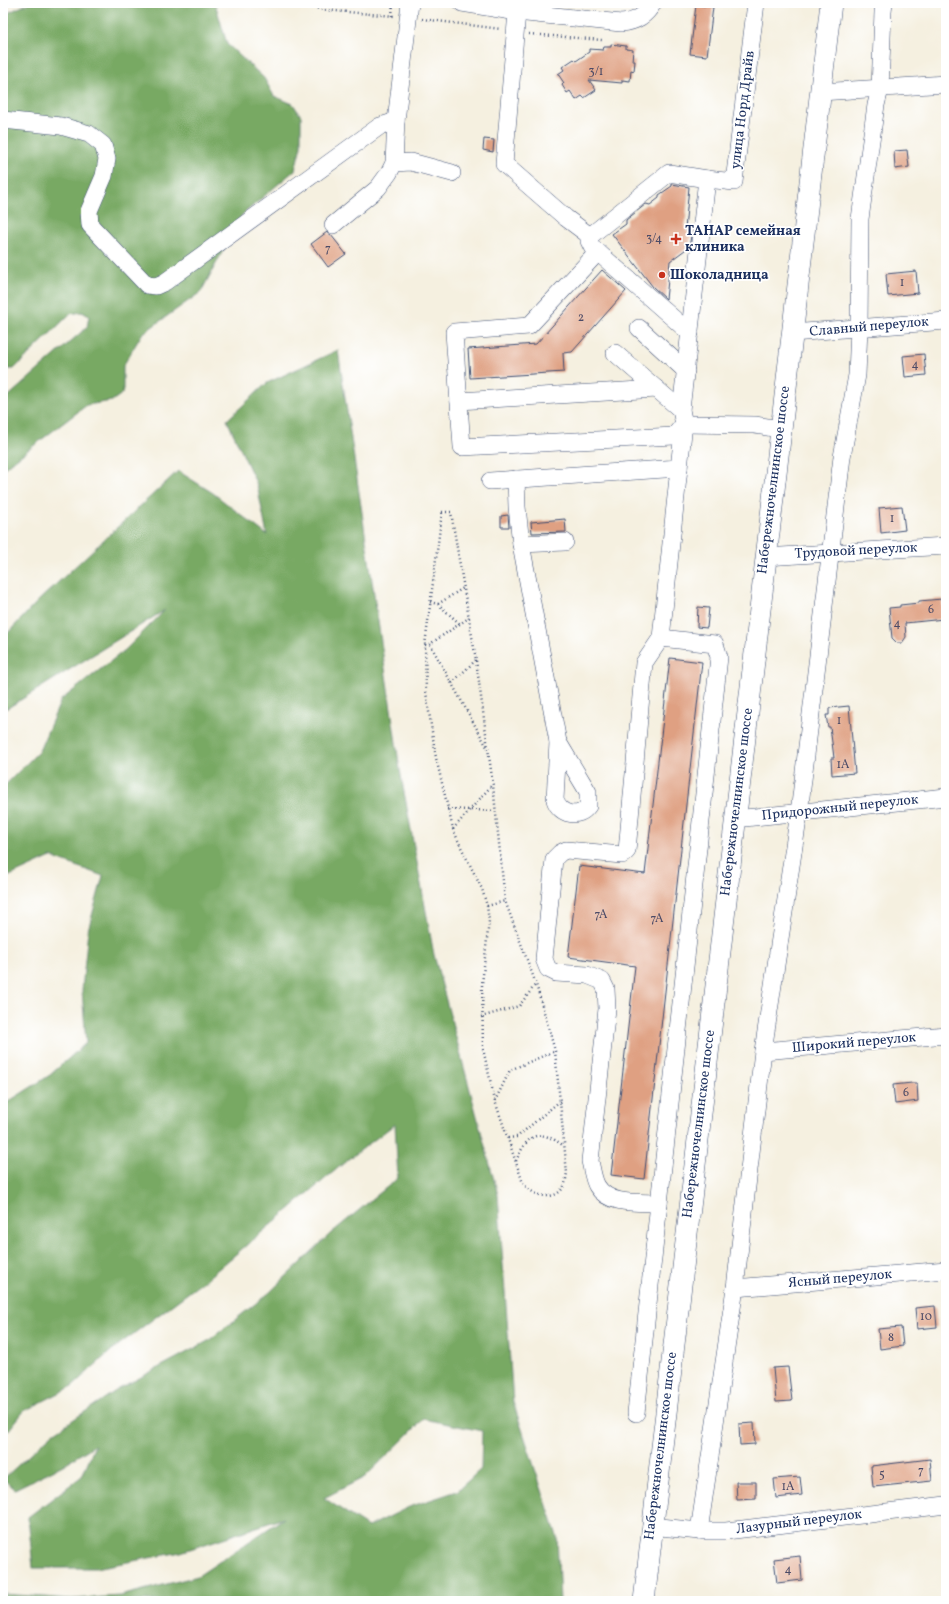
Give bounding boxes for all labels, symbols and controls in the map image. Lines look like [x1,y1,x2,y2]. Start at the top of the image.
street label: улица Норд Драйв [726,50,760,170]
house number: 3/1 [589,64,603,80]
place label: ТАНАР семейная клиника [685,222,801,257]
house number: 3/4 [646,231,662,247]
marker: ТАНАР семейная клиника [670,233,682,245]
house number: 7 [325,241,331,257]
place label: Шоколадница [670,266,769,285]
marker: Шоколадница [657,270,667,280]
house number: 1 [900,275,904,291]
house number: 2 [578,310,584,326]
street label: Славный переулок [809,312,930,342]
house number: 4 [911,357,919,373]
street label: Набережночелнинское шоссе [753,385,795,575]
house number: 1 [890,511,894,527]
street label: Трудовой переулок [794,538,918,564]
house number: 6 [928,602,934,618]
house number: 4 [893,616,901,632]
street label: Набережночелнинское шоссе [716,707,758,897]
house number: 1 [837,713,841,729]
house number: 1А [836,757,850,773]
street label: Придорожный переулок [761,790,920,826]
house number: 7А [594,907,608,923]
house number: 7А [650,911,664,927]
street label: Широкий переулок [791,1028,917,1058]
street label: Набережночелнинское шоссе [678,1029,720,1219]
house number: 6 [903,1085,909,1101]
street label: Ясный переулок [787,1265,893,1293]
house number: 10 [920,1309,932,1325]
house number: 8 [888,1330,894,1346]
street label: Набережночелнинское шоссе [640,1351,682,1541]
house number: 7 [918,1463,924,1479]
house number: 5 [879,1467,885,1483]
house number: 1А [781,1479,795,1495]
street label: Лазурный переулок [735,1505,863,1539]
house number: 4 [784,1562,792,1578]

